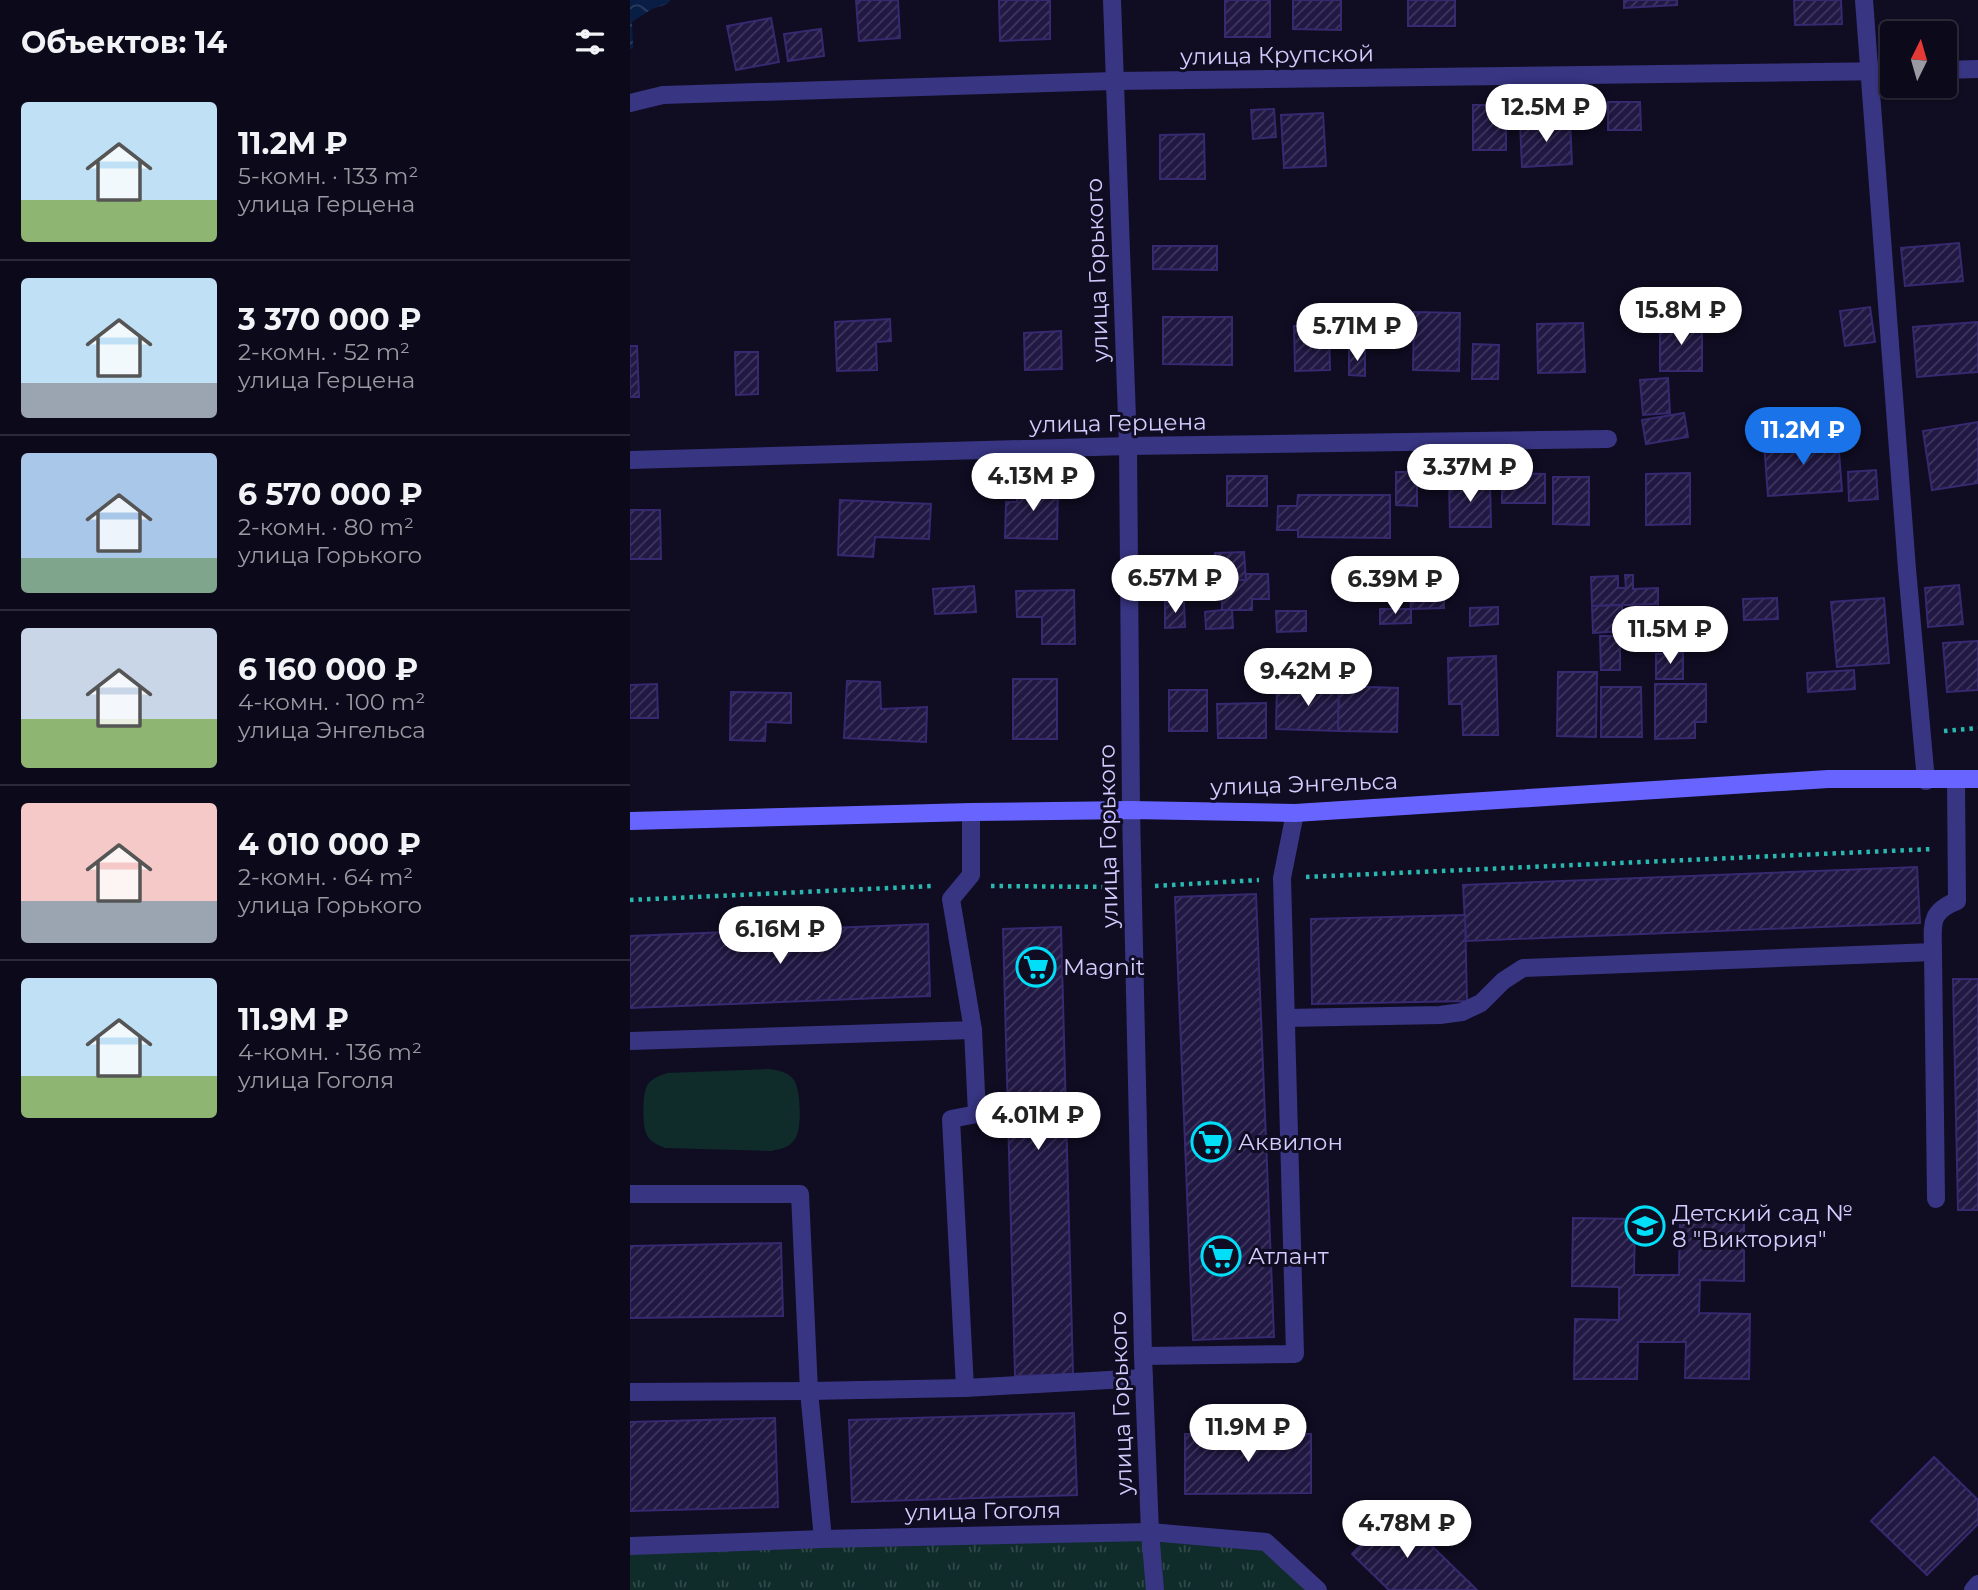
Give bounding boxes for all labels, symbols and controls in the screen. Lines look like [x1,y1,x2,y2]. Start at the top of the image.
north arrow [1880,21,1956,98]
map controls [1880,21,1957,98]
icon: filters [571,23,609,61]
text: Объектов: 14 [21,24,227,61]
street label: улица Крупской [1179,39,1374,71]
pin: 12.5M ₽ [1481,85,1611,144]
text: 12.5M ₽ [1502,93,1590,121]
text: 11.2M ₽ [238,125,348,162]
icon: home [77,130,161,214]
text: 5-комн. · 133 m² [238,162,418,190]
street label: улица Горького [1080,177,1114,364]
text: улица Герцена [238,190,415,218]
pin: 15.8M ₽ [1616,288,1746,347]
text: 15.8M ₽ [1636,296,1726,324]
text: 3 370 000 ₽ [238,301,422,338]
pin: 5.71M ₽ [1292,304,1422,363]
icon: home [77,306,161,390]
text: 5.71M ₽ [1312,312,1402,340]
text: 2-комн. · 52 m² [238,338,410,366]
text: улица Герцена [238,366,415,394]
street label: улица Герцена [1028,407,1207,439]
pin: 11.2M ₽ [1738,407,1868,467]
text: 11.2M ₽ [1761,416,1845,444]
pin: 3.37M ₽ [1405,444,1535,504]
text: 3.37M ₽ [1423,453,1517,481]
pin: 4.13M ₽ [968,454,1098,513]
text: 4.13M ₽ [988,462,1078,490]
text: 6 570 000 ₽ [238,476,423,513]
icon: home [77,481,161,565]
text: 2-комн. · 80 m² [238,513,414,541]
text: улица Горького [238,541,422,569]
pin: 6.57M ₽ [1110,556,1240,615]
pin: 6.39M ₽ [1330,556,1460,616]
text: 6.57M ₽ [1128,564,1222,592]
text: 6.39M ₽ [1347,565,1443,593]
pin: 11.5M ₽ [1605,606,1735,666]
text: 11.5M ₽ [1628,615,1712,643]
pin: 9.42M ₽ [1243,648,1373,708]
text: 6 160 000 ₽ [238,651,418,688]
icon: home [77,656,161,740]
text: 9.42M ₽ [1260,657,1356,685]
text: 4-комн. · 100 m² [238,688,425,716]
text: улица Энгельса [238,716,426,744]
street label: улица Горького [1092,744,1124,929]
street label: улица Энгельса [1209,767,1398,801]
text: 4 010 000 ₽ [238,826,421,863]
icon: home [77,831,161,915]
text: 2-комн. · 64 m² [238,863,413,891]
text: улица Горького [238,891,422,919]
pin: 6.16M ₽ [715,906,845,966]
text: 6.16M ₽ [735,915,825,943]
supermarket icon: Magnit [1015,946,1057,988]
place label: Magnit [1063,953,1145,981]
text: 11.9M ₽ [238,1001,349,1038]
icon: home [77,1006,161,1090]
text: 4-комн. · 136 m² [238,1038,422,1066]
text: улица Гоголя [238,1066,394,1094]
pin: 4.01M ₽ [973,1092,1103,1152]
text: 4.01M ₽ [992,1101,1084,1129]
supermarket icon: Аквилон [1190,1121,1232,1163]
place label: Аквилон [1238,1128,1343,1156]
place label: Детский сад № 8 "Виктория" [1672,1199,1853,1253]
school or university icon: Детский сад № 8 "Виктория" [1624,1205,1666,1247]
supermarket icon: Атлант [1200,1235,1242,1277]
place label: Атлант [1248,1242,1329,1270]
street label: улица Горького [1104,1310,1138,1497]
pin: 11.9M ₽ [1183,1404,1313,1464]
text: 11.9M ₽ [1205,1413,1291,1441]
street label: улица Гоголя [904,1496,1061,1526]
pin: 4.78M ₽ [1342,1500,1472,1560]
text: 4.78M ₽ [1358,1509,1456,1537]

